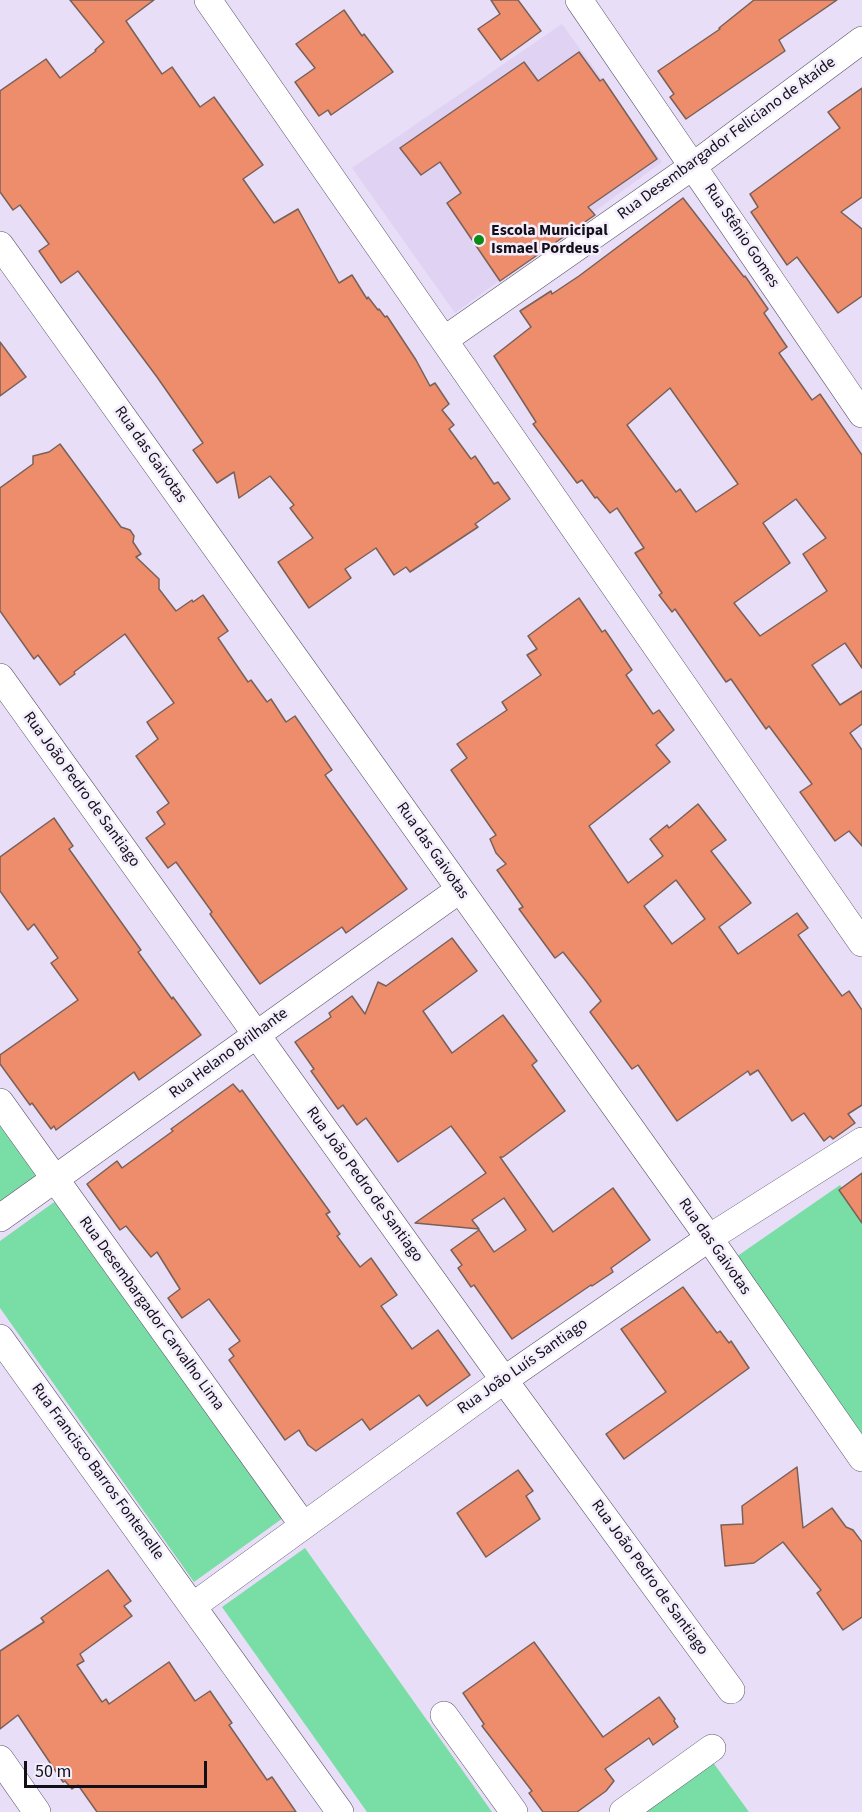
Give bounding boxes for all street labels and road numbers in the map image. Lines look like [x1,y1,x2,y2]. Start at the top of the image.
street label: Rua Desembargador Feliciano de Ataíde [614,53,840,225]
street label: Rua Stênio Gomes [699,180,783,292]
street label: Rua das Gaivotas [110,403,190,507]
street label: Rua João Pedro de Santiago [18,709,144,871]
street label: Rua das Gaivotas [392,799,472,903]
street label: Rua Helano Brilhante [166,1005,292,1103]
street label: Rua João Pedro de Santiago [301,1104,427,1266]
street label: Rua das Gaivotas [674,1195,754,1299]
street label: Rua Desembargador Carvalho Lima [74,1213,228,1415]
street label: Rua João Luís Santiago [454,1315,592,1419]
street label: Rua Francisco Barros Fontenelle [27,1380,167,1564]
street label: Rua João Pedro de Santiago [586,1497,712,1659]

